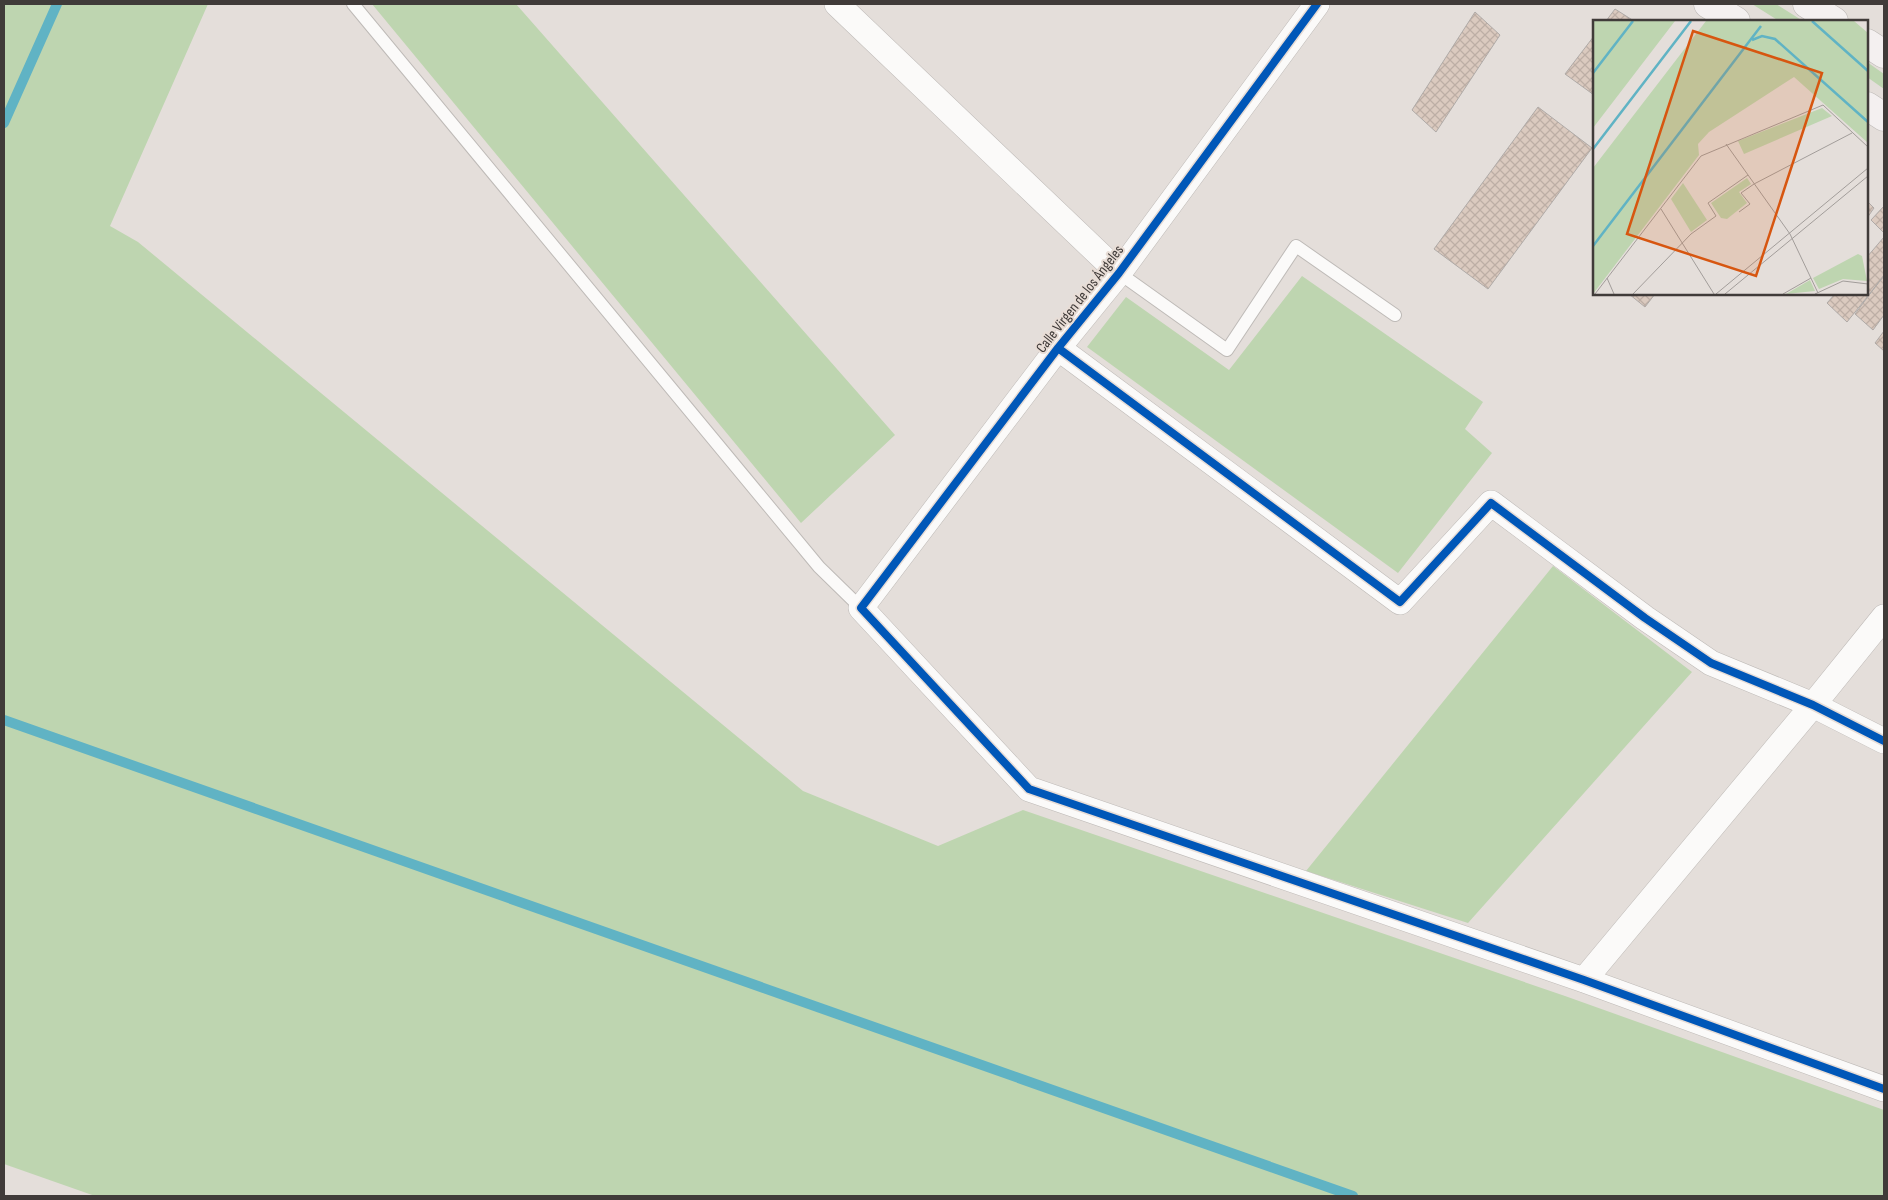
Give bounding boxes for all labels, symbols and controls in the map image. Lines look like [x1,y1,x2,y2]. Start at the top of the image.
inset map [1593,20,1868,295]
street label: Calle Virgen de los Ángeles [1032,241,1128,357]

